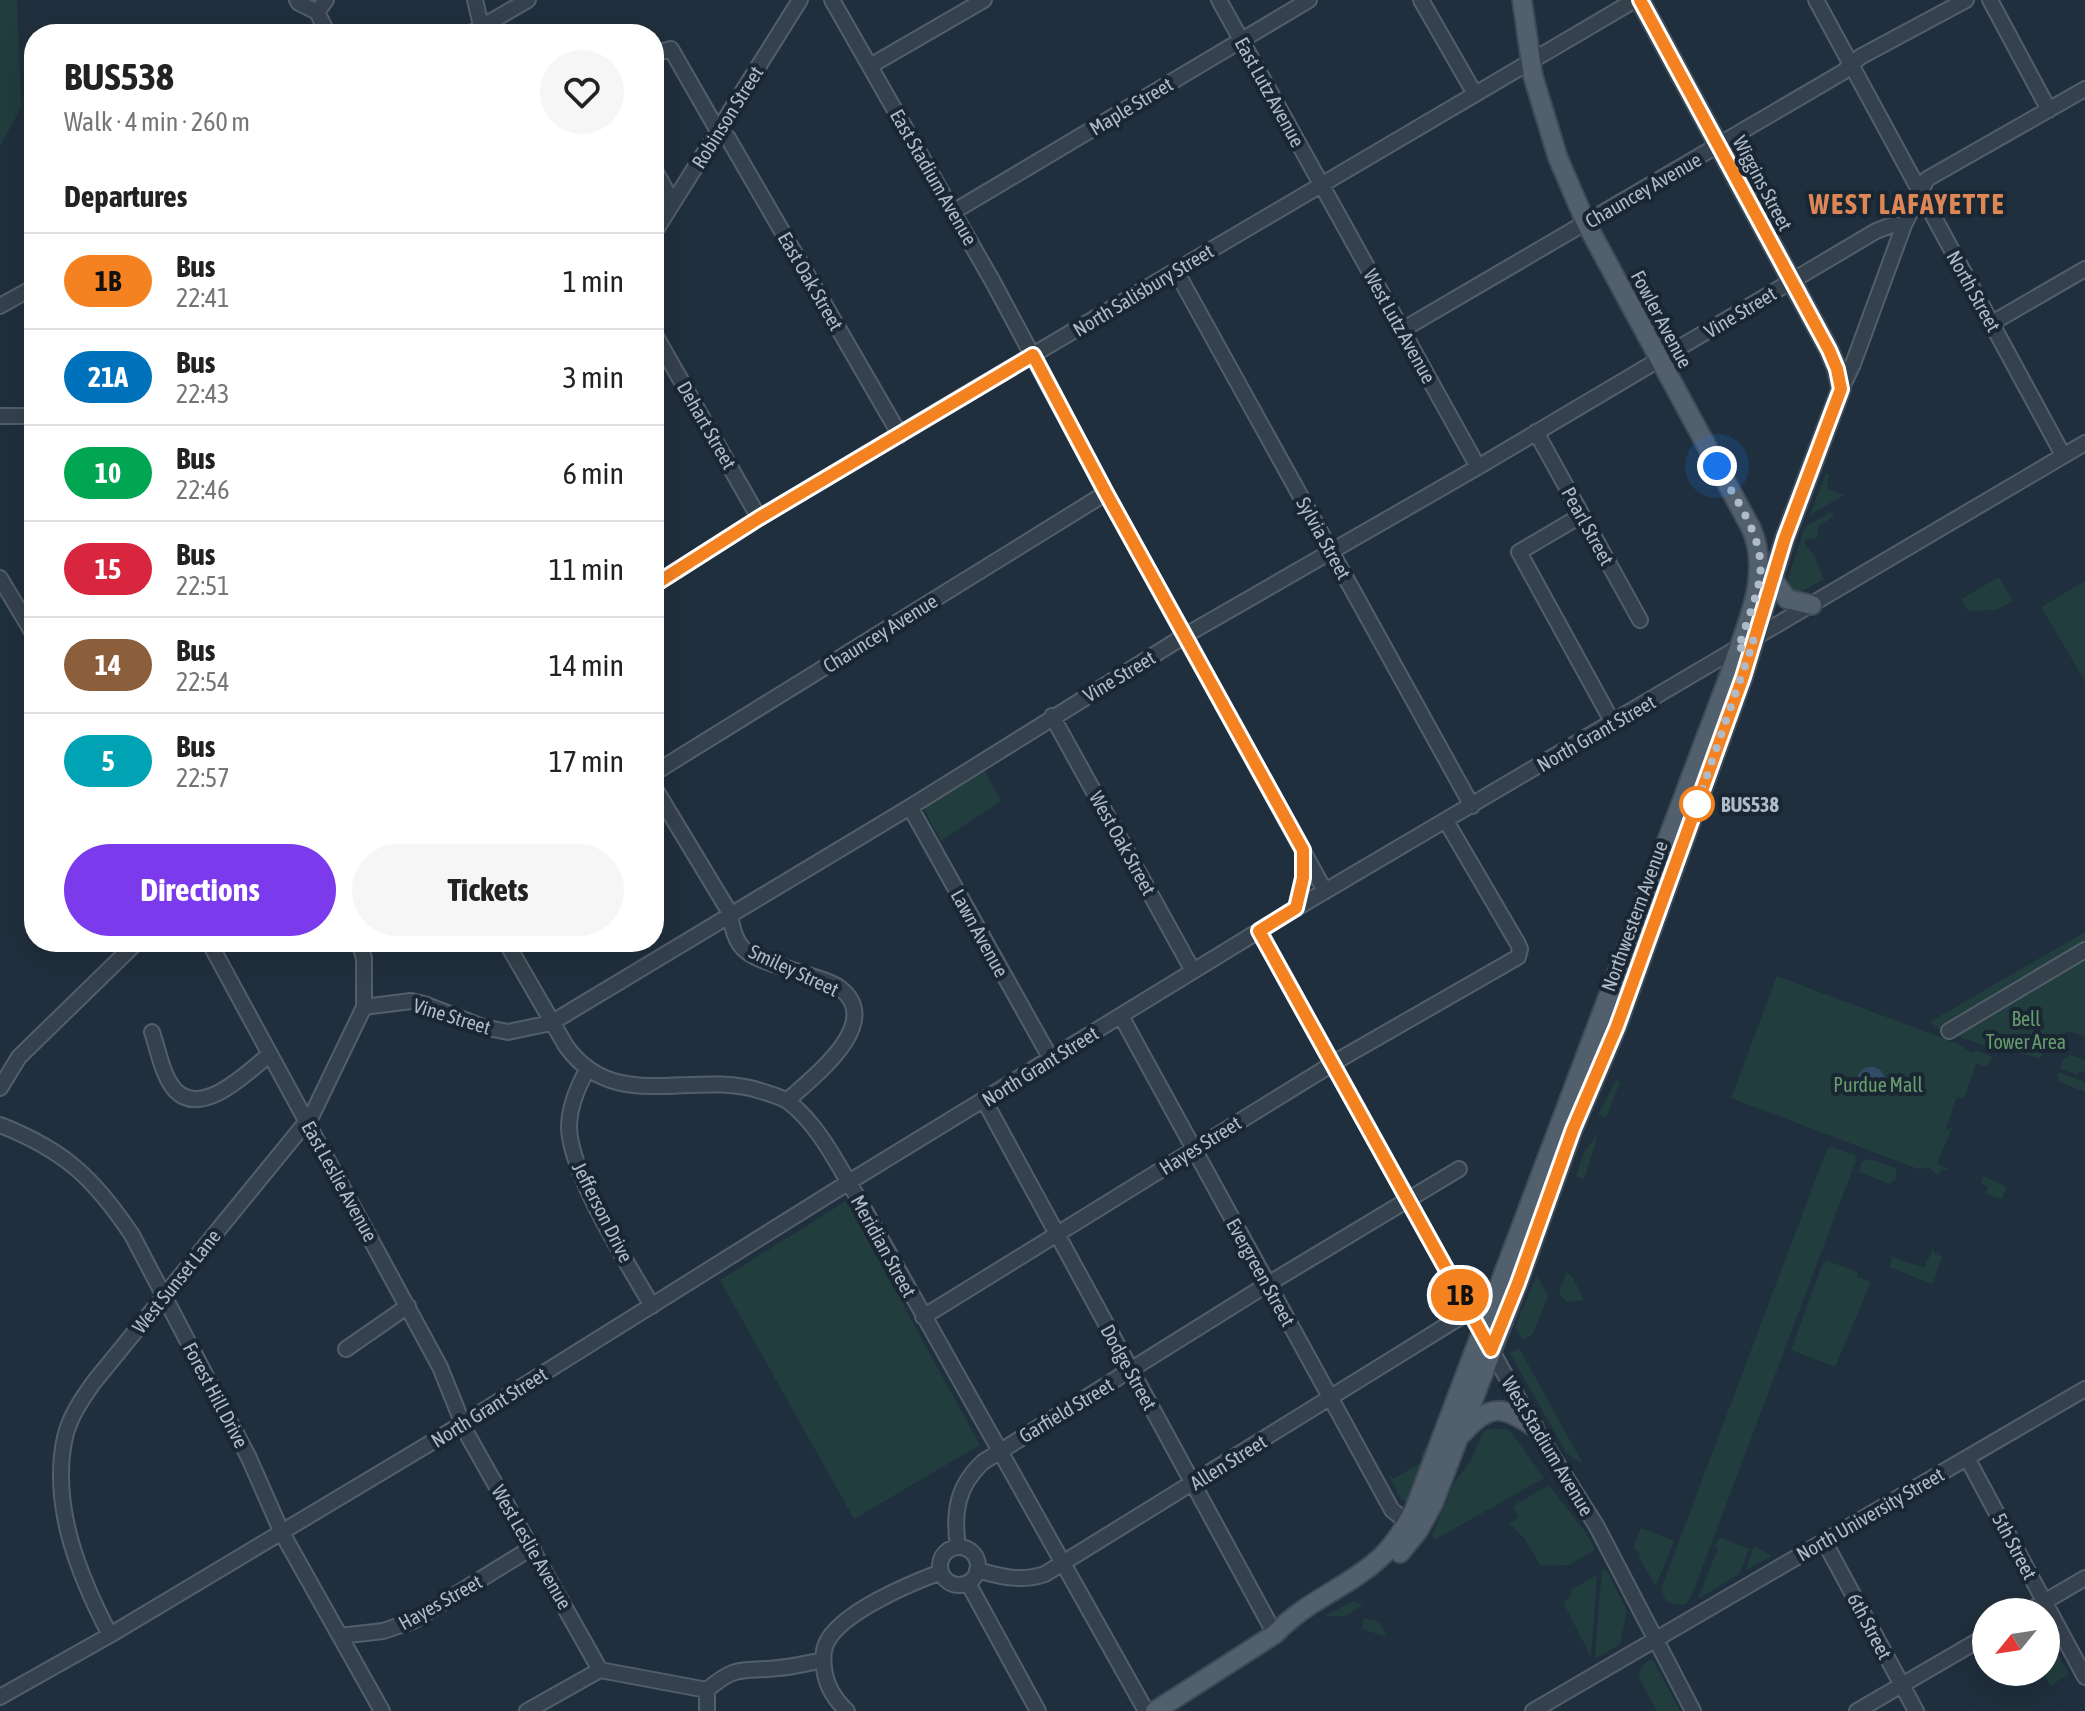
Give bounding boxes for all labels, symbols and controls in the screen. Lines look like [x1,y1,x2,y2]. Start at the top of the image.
street label: East Lutz Avenue [1230,33,1310,151]
button: heart [540,50,624,134]
text: BUS538 [64,55,174,98]
street label: Robinson Street [687,62,768,172]
street label: Maple Street [1085,72,1177,140]
street label: East Stadium Avenue [886,105,982,249]
text: Walk · 4 min · 260 m [64,107,250,137]
street label: Wiggins Street [1728,132,1798,234]
street label: Chauncey Avenue [1581,148,1705,232]
text: Departures [64,179,187,213]
district label: WEST LAFAYETTE [1808,188,2005,220]
street label: East Oak Street [774,228,849,334]
street label: North Salisbury Street [1069,239,1218,341]
street label: North Street [1942,247,2006,336]
text: Bus [176,249,215,283]
text: 1 min [563,264,624,298]
text: 1B [95,265,121,297]
street label: West Lutz Avenue [1359,265,1441,387]
street label: Fowler Avenue [1627,266,1697,372]
street label: Vine Street [1700,281,1780,342]
text: 22:41 [176,283,230,313]
text: Bus [176,345,215,379]
text: 3 min [563,360,624,394]
text: 21A [88,361,128,393]
street label: Dehart Street [673,377,741,473]
text: 22:43 [176,379,230,409]
text: Bus [176,441,215,475]
your location [1697,446,1737,486]
text: 6 min [563,456,624,490]
text: 10 [95,457,121,489]
text: 22:46 [176,475,230,505]
street label: Pearl Street [1557,483,1619,569]
street label: Sylvia Street [1292,493,1356,583]
text: Bus [176,537,215,571]
text: 11 min [549,552,624,586]
text: 15 [95,553,121,585]
text: 22:51 [176,571,230,601]
street label: Chauncey Avenue [819,589,941,677]
text: Bus [176,633,215,667]
street label: Vine Street [1079,645,1159,706]
text: 14 min [549,648,624,682]
text: 14 [95,649,121,681]
text: 22:54 [176,667,230,697]
street label: North Grant Street [1533,690,1659,776]
text: Bus [176,729,215,763]
text: 17 min [549,744,624,778]
text: 5 [101,745,115,777]
text: 22:57 [176,763,230,793]
street label: West Oak Street [1085,787,1161,899]
marker: BUS538 [1680,787,1714,821]
place label: BUS538 [1721,793,1779,816]
street label: Northwestern Avenue [1596,838,1672,994]
button: Directions [64,844,336,936]
button: Tickets [352,844,624,936]
street label: Lawn Avenue [946,885,1014,981]
street label: Smiley Street [746,939,843,1001]
street label: Vine Street [410,993,494,1039]
park label: Bell Tower Area [1986,1007,2066,1053]
street label: North Grant Street [978,1021,1103,1111]
park label: Purdue Mall [1833,1073,1924,1096]
street label: Hayes Street [1155,1111,1245,1179]
street label: East Leslie Avenue [297,1117,383,1245]
street label: Jefferson Drive [568,1158,638,1266]
street label: Meridian Street [847,1191,921,1301]
street label: Evergreen Street [1222,1214,1300,1330]
street label: West Sunset Lane [127,1225,225,1337]
line badge: 1B [1424,1269,1496,1321]
text: 1B [1447,1279,1473,1311]
street label: Dodge Street [1096,1320,1162,1414]
street label: Forest Hill Drive [179,1338,253,1452]
street label: North Grant Street [427,1362,552,1452]
street label: West Stadium Avenue [1497,1372,1599,1520]
street label: Garfield Street [1015,1373,1118,1447]
street label: Allen Street [1186,1429,1271,1494]
street label: North University Street [1792,1462,1948,1566]
street label: West Leslie Avenue [487,1481,577,1613]
street label: 5th Street [1988,1509,2042,1583]
street label: Hayes Street [394,1570,486,1634]
street label: 6th Street [1843,1589,1897,1663]
north arrow [1972,1598,2060,1686]
map controls [1972,1598,2060,1686]

